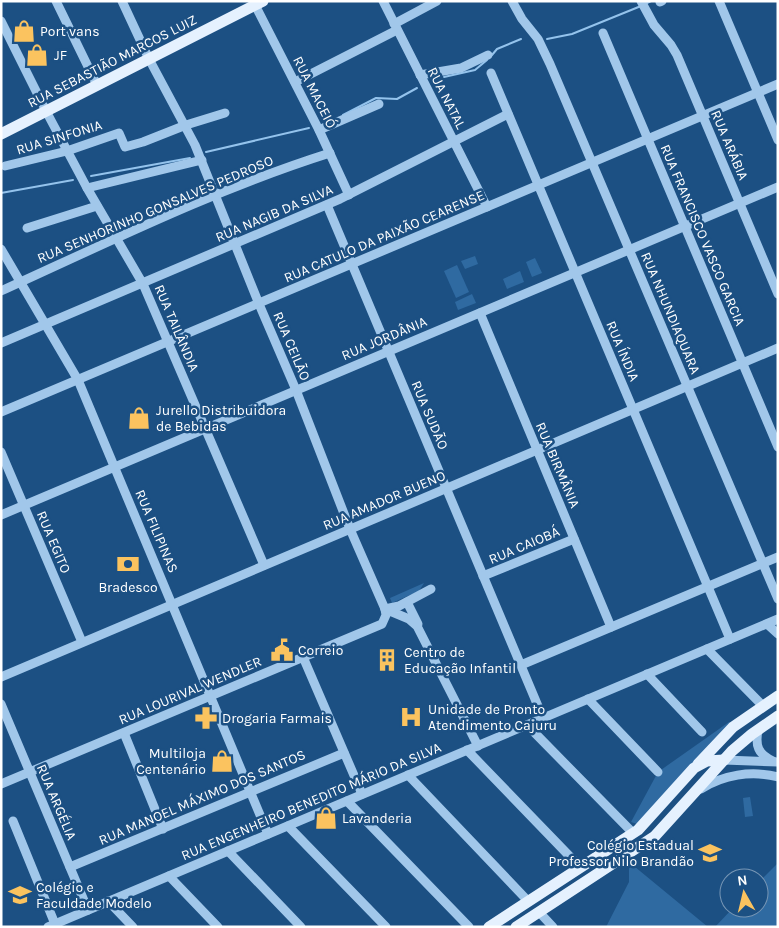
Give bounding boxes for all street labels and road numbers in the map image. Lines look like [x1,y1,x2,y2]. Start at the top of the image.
street label: RUA SEBASTIÃO MARCOS LUIZ [25,11,200,112]
street label: RUA MACEIÓ [289,53,340,131]
street label: RUA NATAL [424,64,470,132]
street label: RUA ARÁBIA [707,107,753,183]
street label: RUA SINFONIA [14,116,104,159]
street label: RUA FRANCISCO VASCO GARCIA [657,142,749,329]
street label: RUA SENHORINHO GONSALVES PEDROSO [35,152,276,267]
street label: RUA NAGIB DA SILVA [213,181,336,246]
street label: RUA CATULO DA PAIXÃO CEARENSE [281,186,487,287]
street label: RUA NHUNDIAQUARA [637,250,704,377]
street label: RUA TAILÂNDIA [151,282,203,374]
street label: RUA CEILÃO [269,309,314,383]
street label: RUA JORDÂNIA [339,313,429,364]
street label: RUA ÍNDIA [602,318,644,384]
street label: RUA SUDÃO [407,378,452,452]
street label: RUA BIRMÂNIA [532,420,583,511]
street label: RUA AMADOR BUENO [320,467,448,534]
street label: RUA FILIPINAS [131,487,182,575]
street label: RUA EGITO [33,509,74,576]
street label: RUA CAIOBÁ [486,522,562,568]
street label: RUA LOURIVAL WENDLER [116,653,264,728]
street label: RUA ENGENHEIRO BENEDITO MÁRIO DA SILVA [178,738,444,864]
street label: RUA MANOEL MÁXIMO DOS SANTOS [96,745,308,849]
street label: RUA ARGÉLIA [33,761,81,843]

